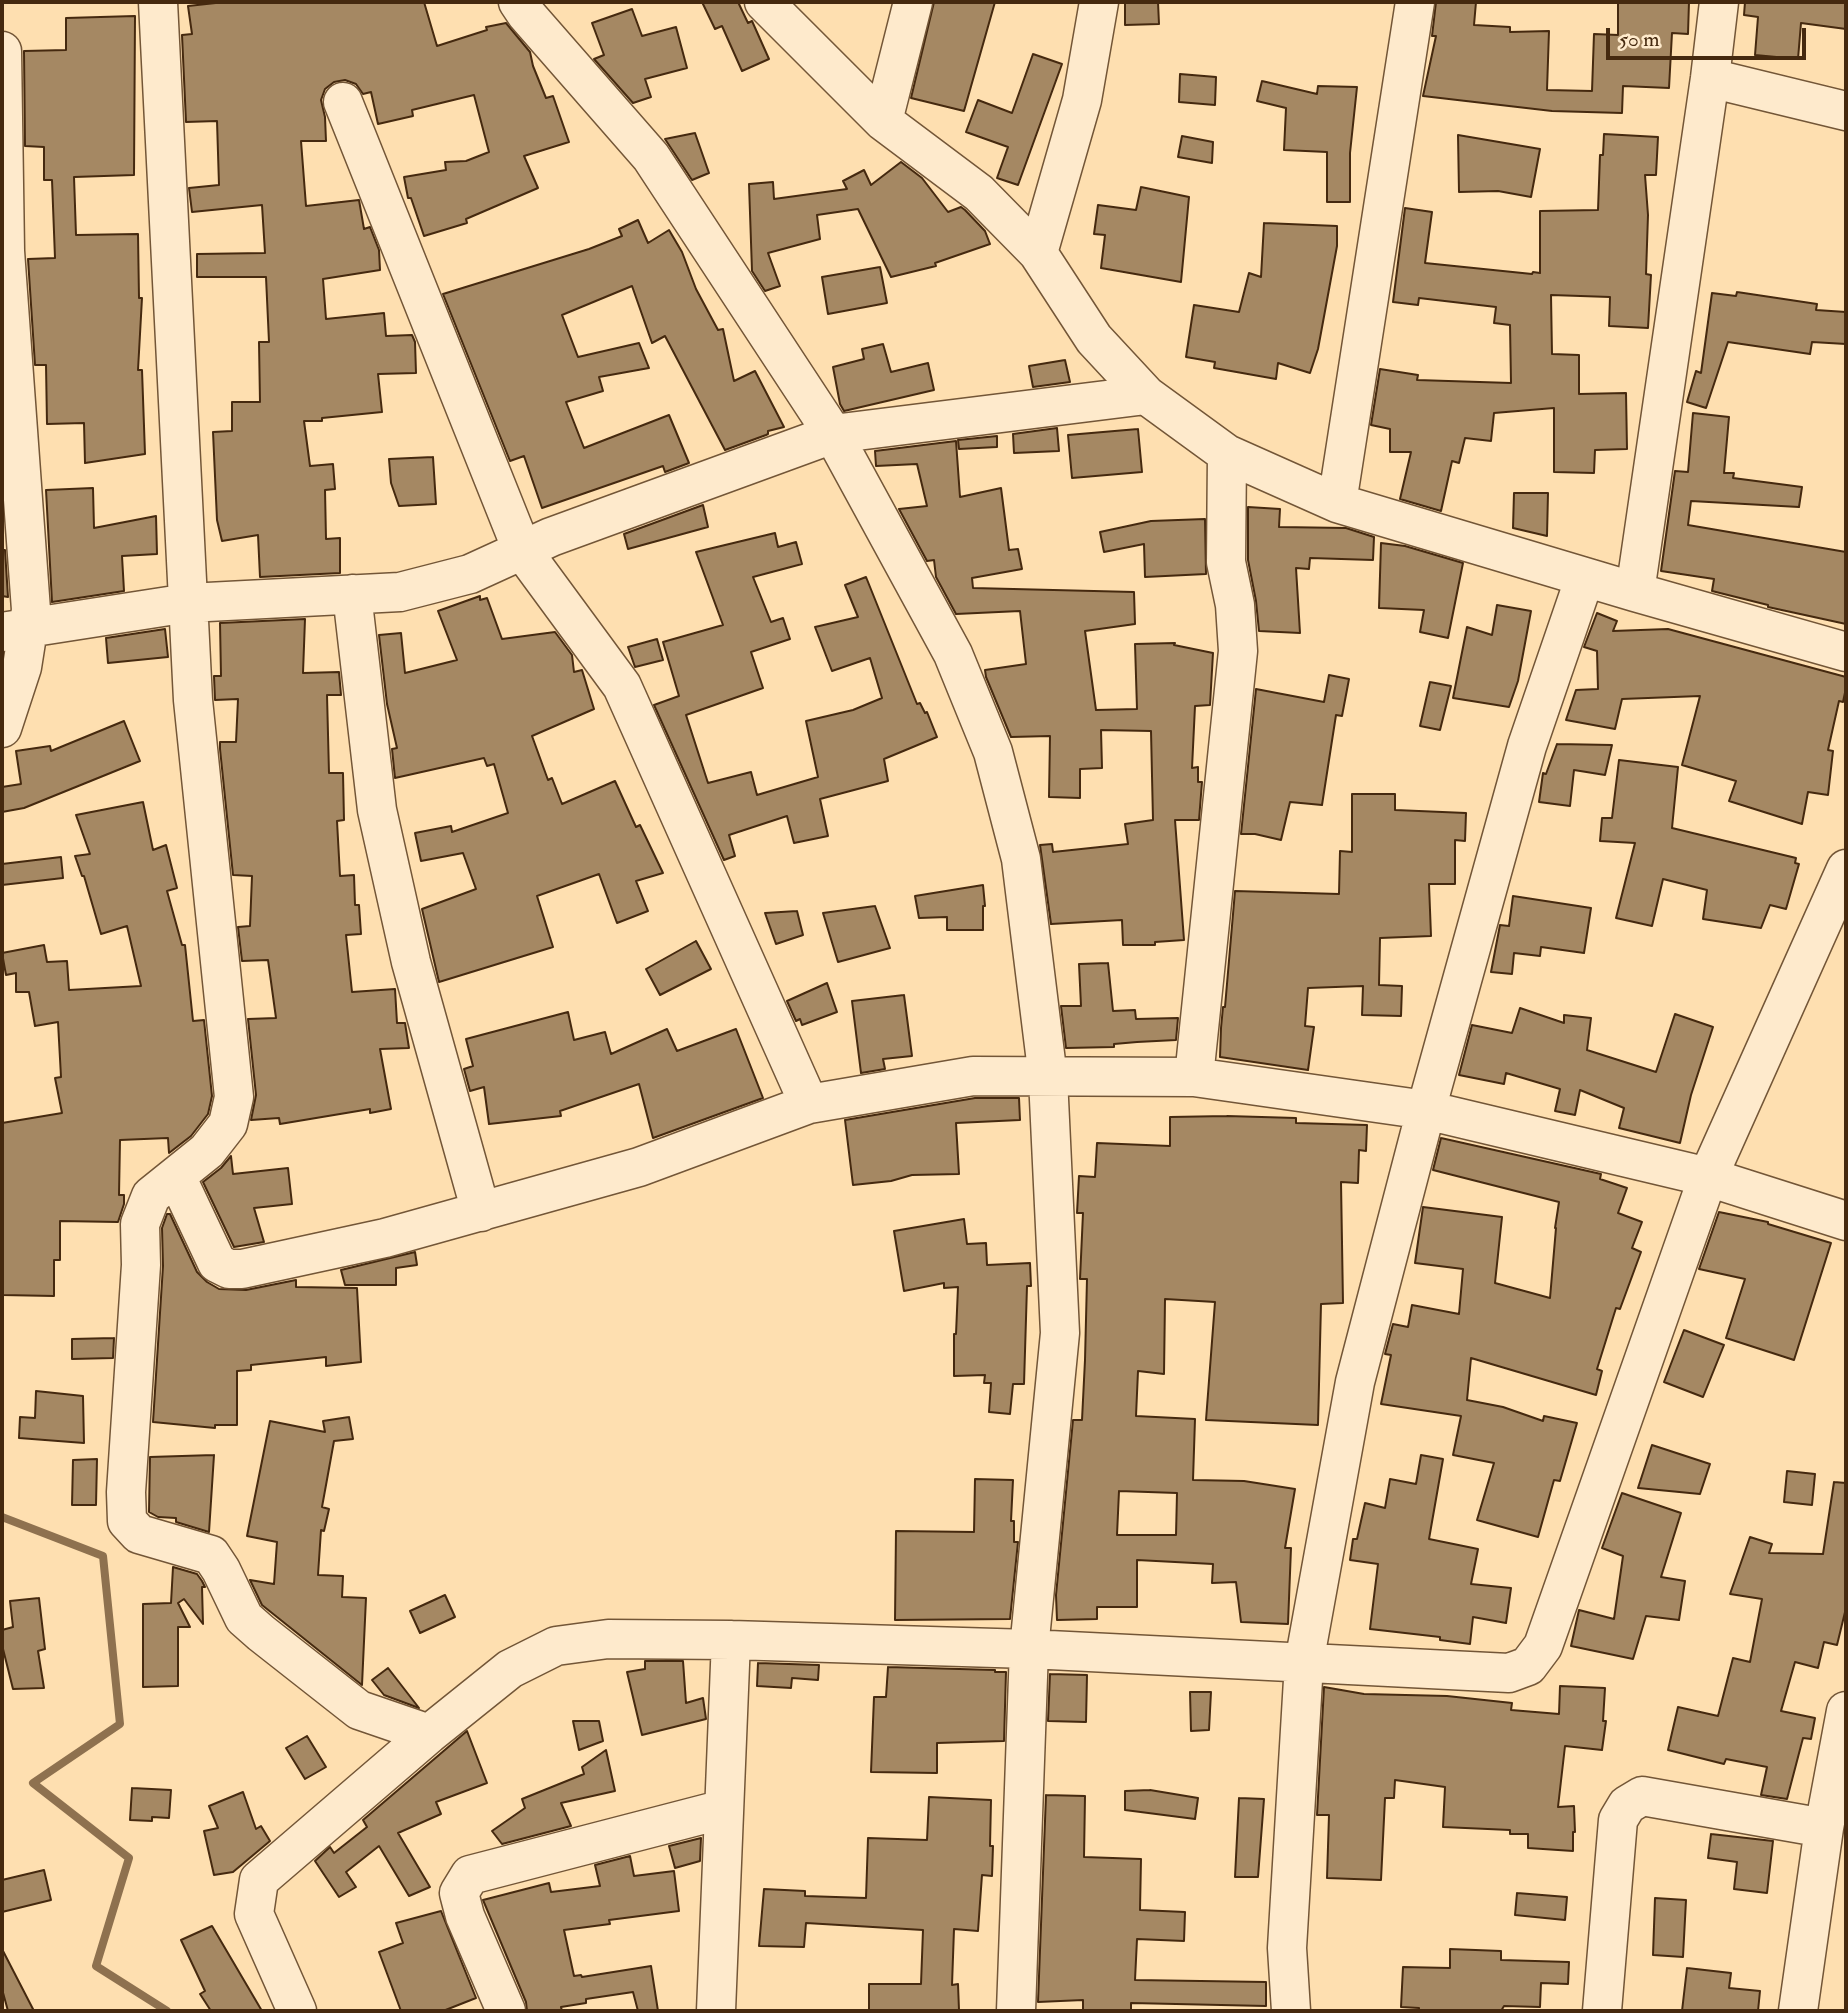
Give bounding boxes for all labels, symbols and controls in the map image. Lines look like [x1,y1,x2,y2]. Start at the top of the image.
scale bar [1610,14,1810,58]
text: 50 m [1619,26,1660,53]

